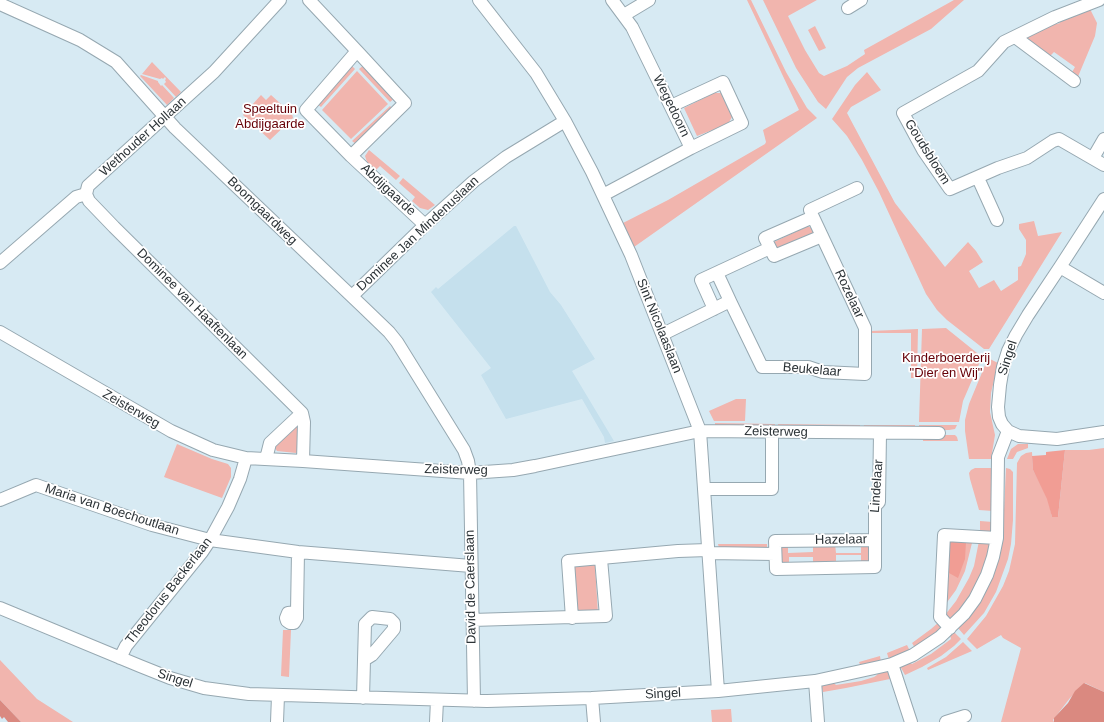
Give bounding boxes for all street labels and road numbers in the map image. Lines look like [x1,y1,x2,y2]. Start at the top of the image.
street label: Wegedoorn [649,72,693,140]
street label: Wethouder Hollaan [97,94,189,180]
street label: Goudsbloem [901,117,953,187]
street label: Abdijgaarde [357,161,419,219]
street label: Dominee Jan Mindenuslaan [354,173,482,295]
street label: Boomgaardweg [224,174,300,248]
street label: Dominee van Haaftenlaan [133,245,251,363]
street label: Rozelaar [831,267,867,321]
street label: Sint Nicolaaslaan [633,277,685,375]
street label: Singel [995,338,1021,378]
street label: Beukelaar [782,360,842,380]
street label: Zeisterweg [100,386,162,432]
street label: Zeisterweg [744,424,808,440]
street label: Lindelaar [867,459,887,513]
street label: Zeisterweg [424,462,488,478]
street label: Maria van Boechoutlaan [43,481,181,539]
street label: David de Caerslaan [462,530,480,644]
street label: Hazelaar [815,532,867,548]
street label: Theodorus Backerlaan [123,535,215,647]
street label: Singel [155,666,195,692]
street label: Singel [645,685,681,703]

